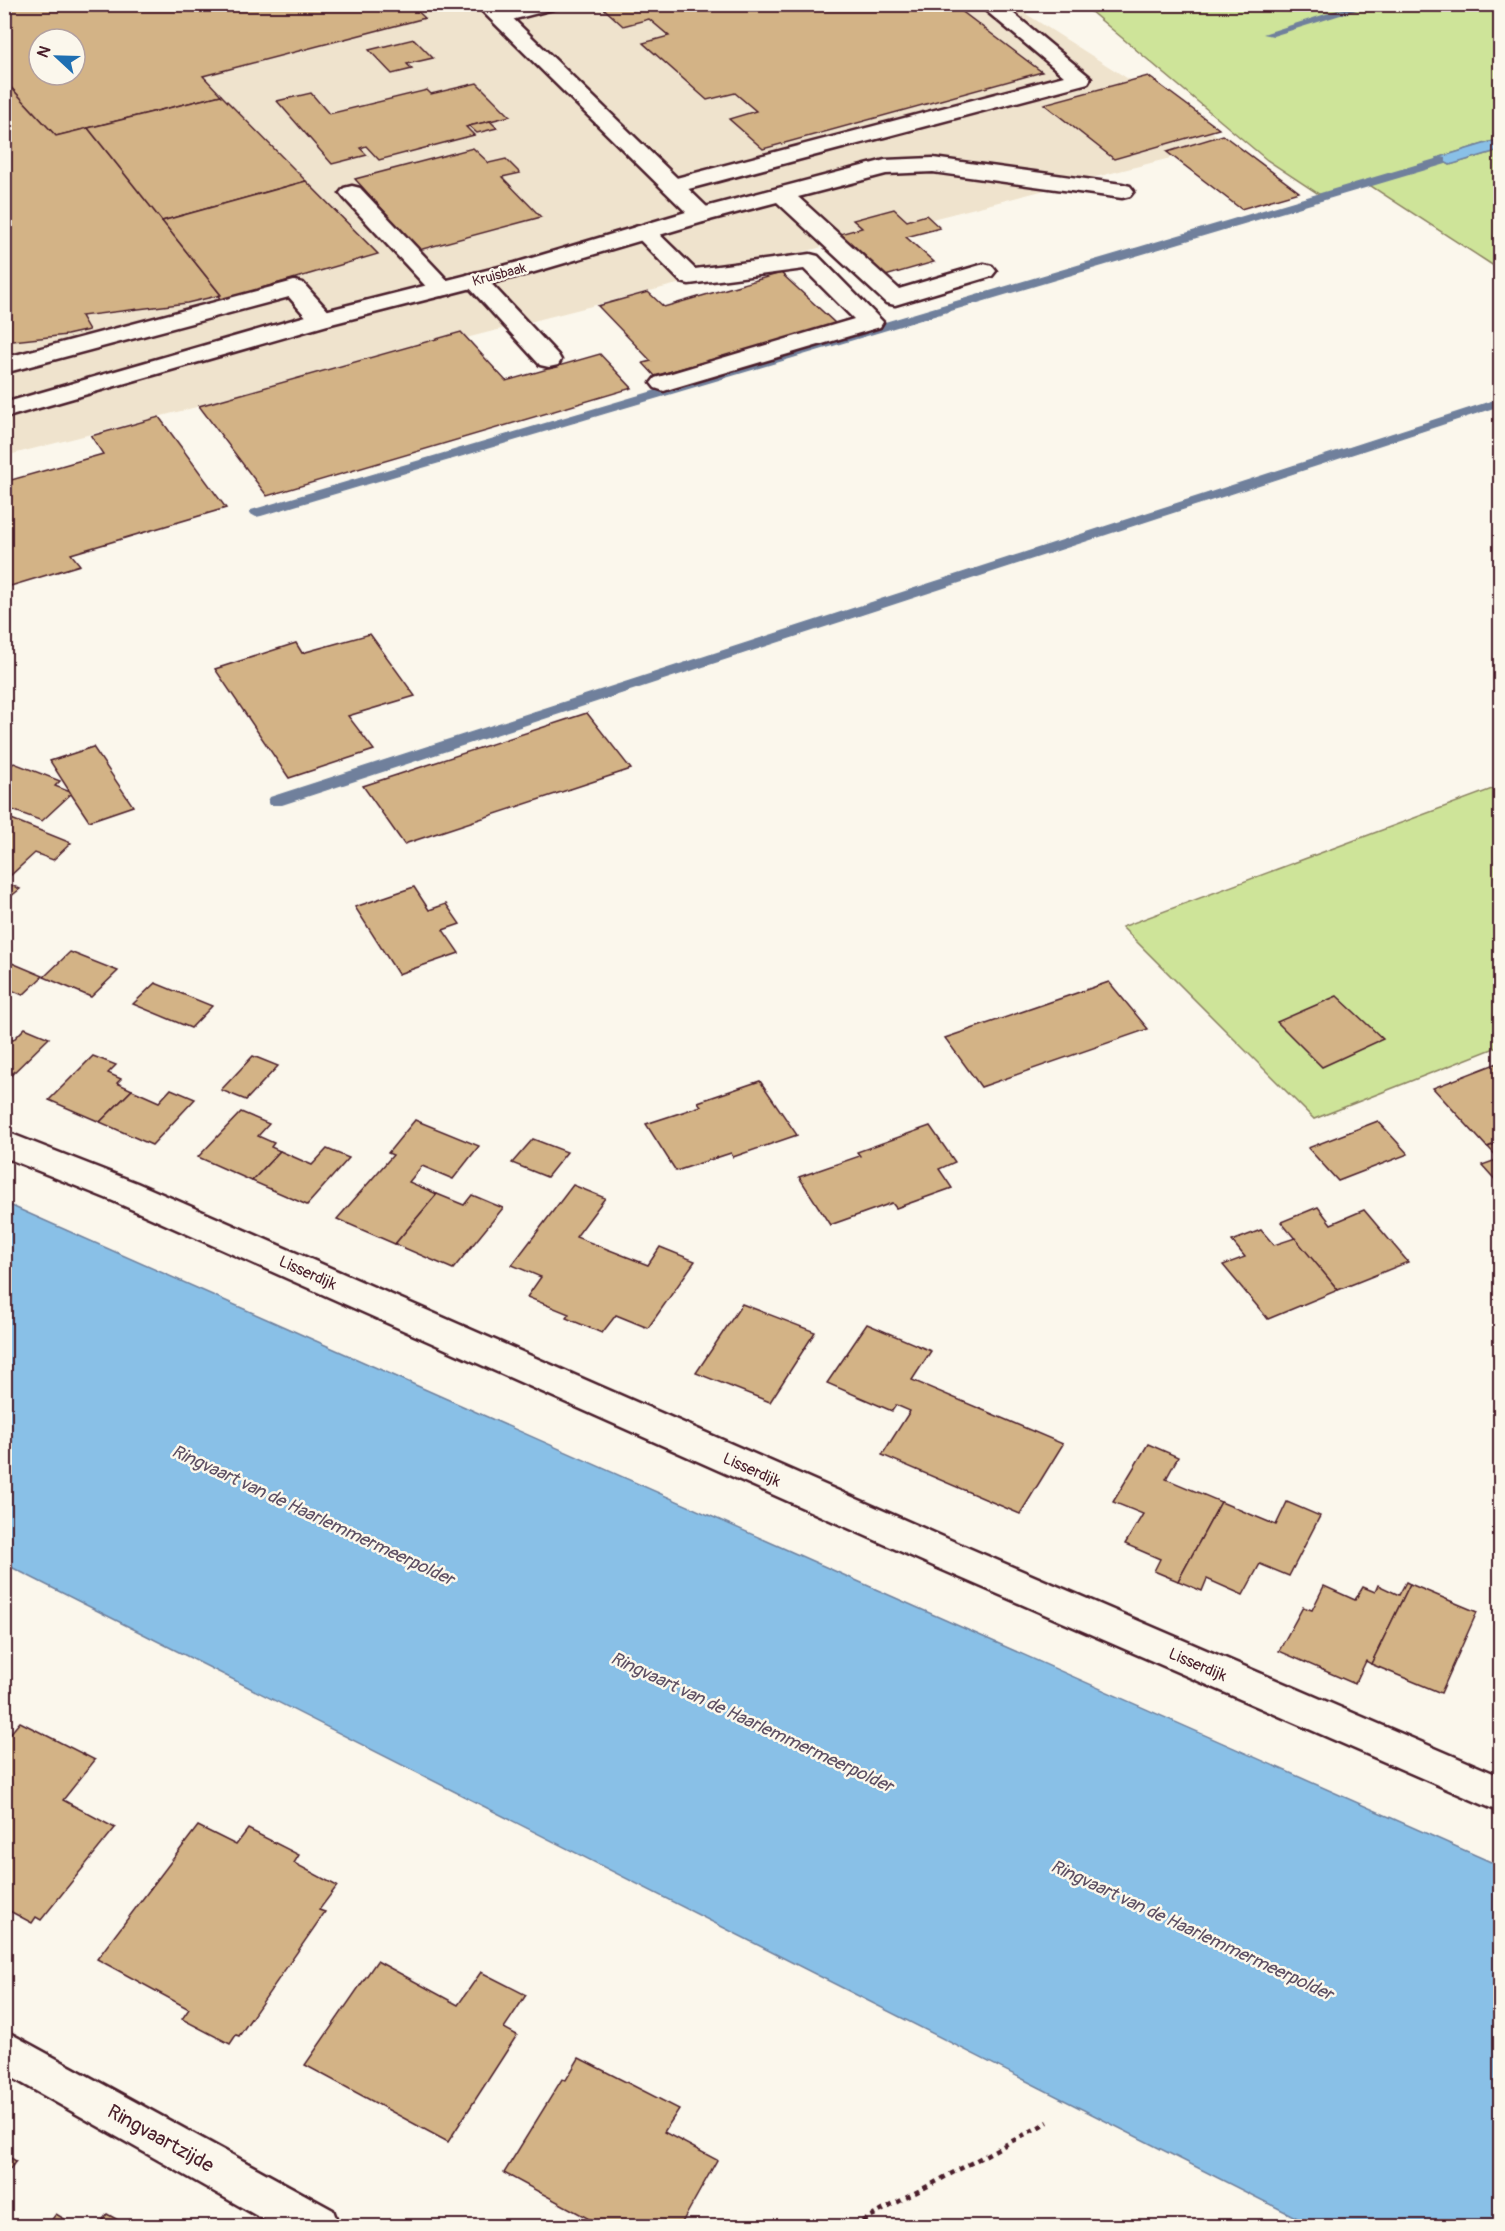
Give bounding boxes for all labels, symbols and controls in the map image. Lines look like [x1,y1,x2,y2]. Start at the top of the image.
north arrow [27,27,87,87]
text: N [33,43,55,61]
street label: Kruisbaak [470,259,528,290]
street label: Lisserdijk [276,1251,340,1295]
water label: Ringvaart van de Haarlemmermeerpolder [168,1440,460,1592]
street label: Lisserdijk [720,1448,784,1492]
street label: Lisserdijk [1166,1644,1230,1686]
water label: Ringvaart van de Haarlemmermeerpolder [607,1647,899,1799]
water label: Ringvaart van de Haarlemmermeerpolder [1047,1855,1339,2007]
street label: Ringvaartzijde [103,2099,219,2178]

